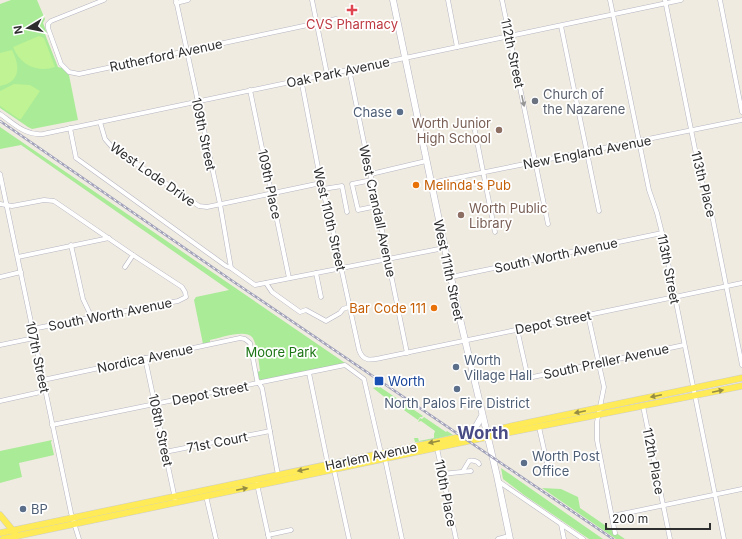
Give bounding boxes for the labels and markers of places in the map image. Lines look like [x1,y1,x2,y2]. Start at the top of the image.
marker: CVS Pharmacy [347,5,357,15]
place label: CVS Pharmacy [306,16,398,32]
place label: Church of the Nazarene [543,86,625,117]
marker: Church of the Nazarene [530,96,540,106]
place label: Chase [353,104,392,120]
marker: Chase [395,107,405,117]
place label: Worth Junior High School [412,115,491,146]
marker: Worth Junior High School [494,125,504,135]
place label: Melinda's Pub [424,177,511,193]
marker: Melinda's Pub [411,180,421,190]
place label: Worth Public Library [469,200,547,231]
marker: Worth Public Library [456,210,466,220]
place label: Bar Code 111 [349,300,426,316]
marker: Bar Code 111 [429,303,439,313]
place label: Worth Village Hall [464,352,532,383]
marker: Worth Village Hall [451,362,461,372]
place label: Worth [388,373,425,389]
marker: Worth [373,375,385,387]
marker: North Palos Fire District [452,384,462,394]
place label: North Palos Fire District [384,395,530,411]
place label: Worth Post Office [532,448,600,479]
marker: Worth Post Office [519,458,529,468]
place label: BP [31,501,48,517]
marker: BP [18,504,28,514]

